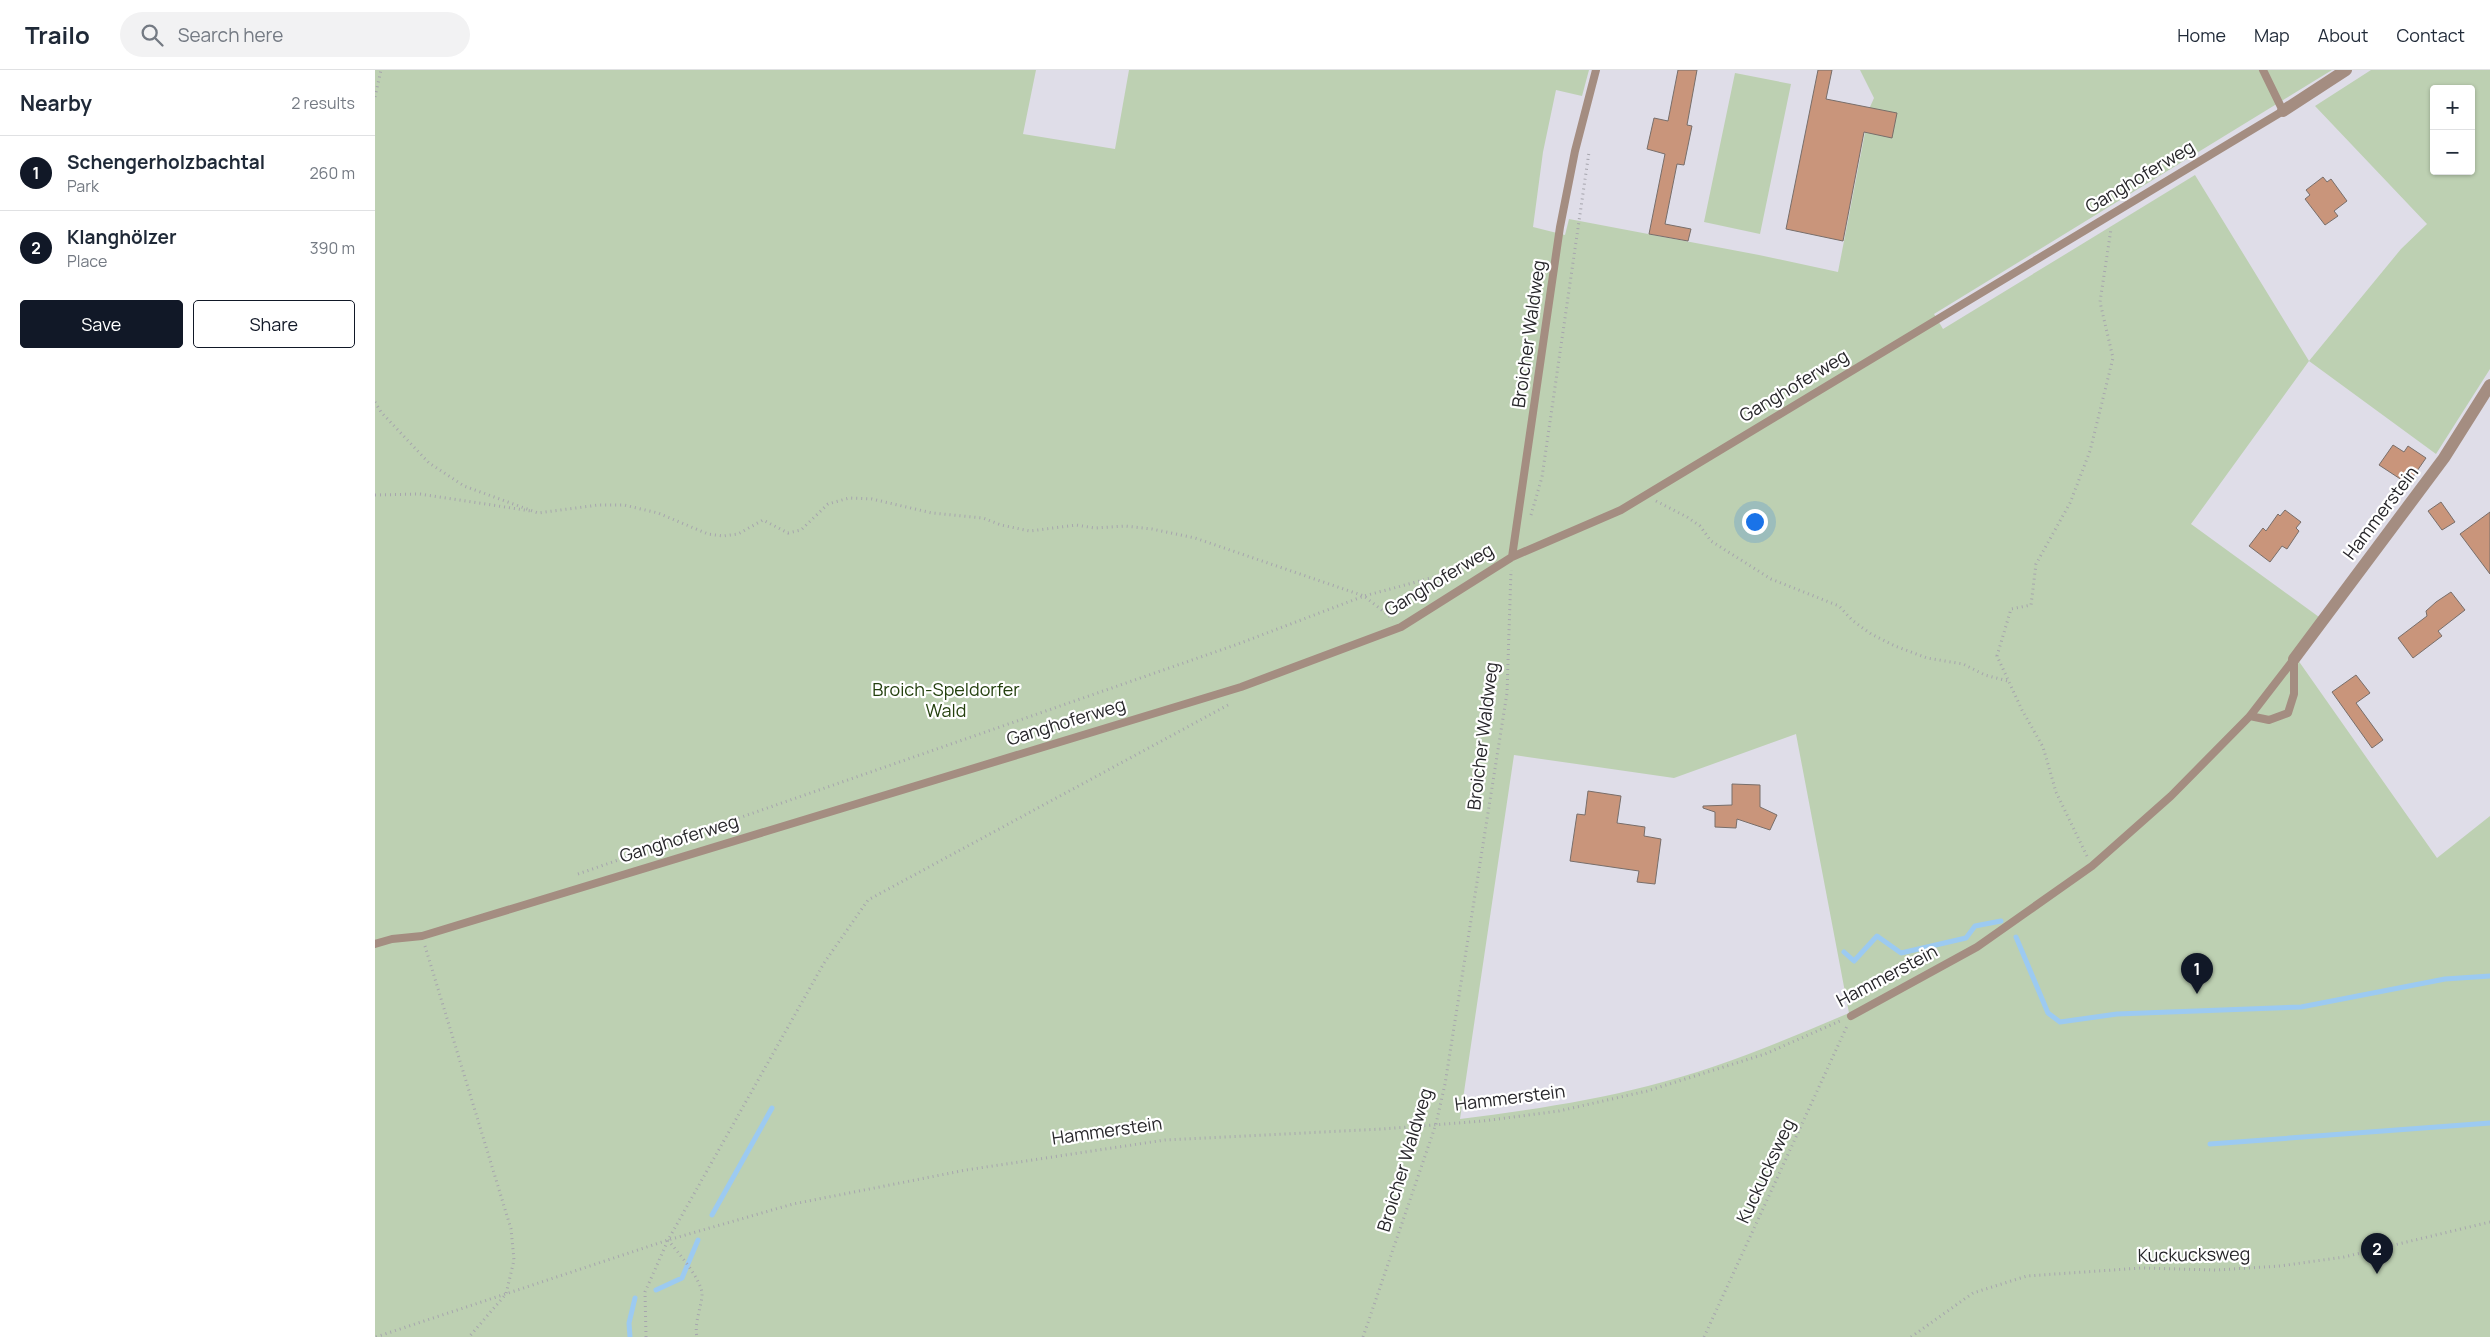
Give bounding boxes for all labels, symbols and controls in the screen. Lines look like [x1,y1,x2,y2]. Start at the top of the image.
search box [120,12,470,57]
text: Trailo [25,18,90,51]
icon: search [138,21,166,49]
text: Search here [178,22,283,48]
text: Home [2177,23,2226,47]
text: Map [2254,23,2290,47]
text: About [2318,23,2368,47]
text: Contact [2396,23,2465,47]
map controls [2430,85,2475,175]
button: + [2430,85,2475,130]
text: Nearby [20,89,92,117]
text: 2 results [291,92,355,114]
button: − [2430,130,2475,175]
street label: Ganghoferweg [2081,134,2198,218]
text: Schengerholzbachtal [67,149,265,175]
text: 1 [32,162,40,184]
text: 260 m [309,162,355,184]
text: Park [67,175,99,197]
text: Klanghölzer [67,224,177,250]
text: 2 [31,237,41,259]
text: 390 m [310,237,355,259]
text: Place [67,250,107,272]
street label: Broicher Waldweg [1506,258,1550,409]
button: Save [20,300,183,348]
button: Share [193,300,355,348]
street label: Ganghoferweg [1735,343,1852,427]
street label: Hammerstein [2337,461,2423,564]
your location [1742,509,1768,535]
street label: Ganghoferweg [1380,537,1497,621]
street label: Broicher Waldweg [1461,660,1503,811]
park label: Broich-Speldorfer Wald [872,677,1020,722]
street label: Ganghoferweg [1003,692,1128,751]
street label: Ganghoferweg [616,809,741,868]
street label: Hammerstein [1832,938,1941,1012]
pin: 1 [2181,953,2213,994]
street label: Hammerstein [1453,1078,1567,1116]
street label: Broicher Waldweg [1371,1085,1437,1234]
street label: Hammerstein [1050,1110,1164,1150]
street label: Kuckucksweg [1730,1114,1800,1227]
pin: 2 [2361,1233,2393,1274]
street label: Kuckucksweg [2137,1241,2251,1267]

